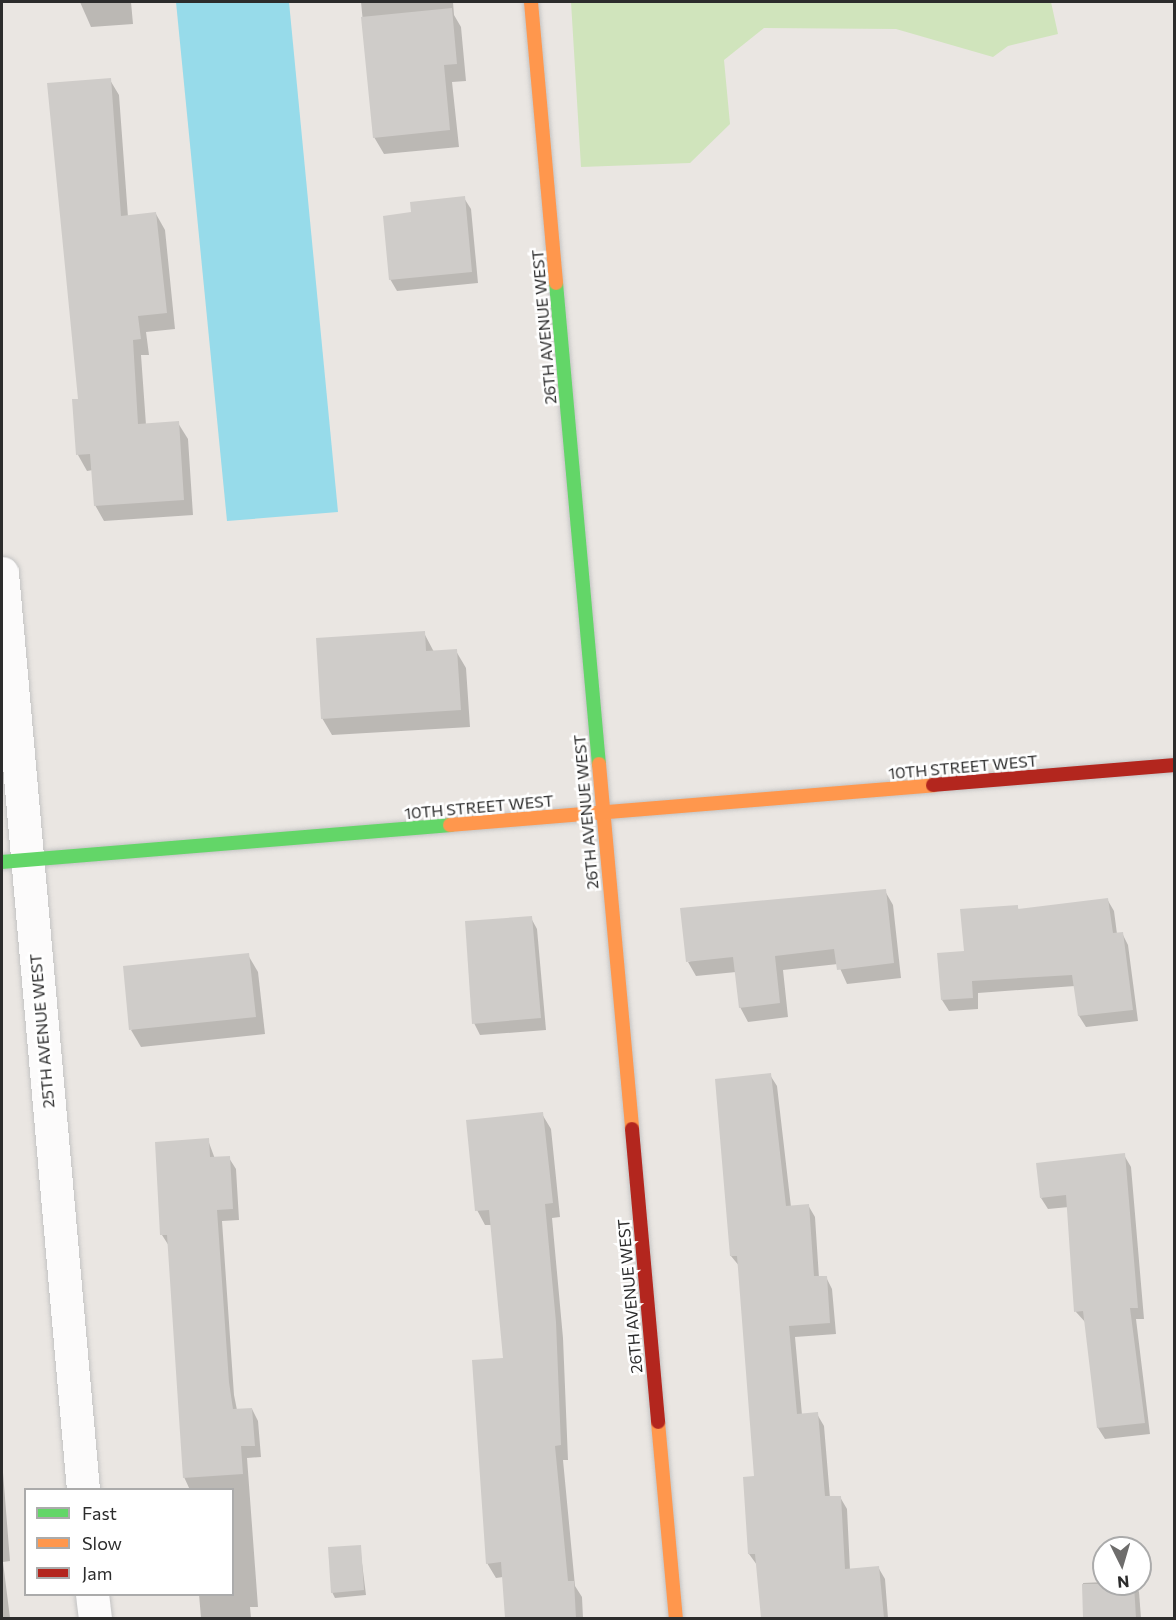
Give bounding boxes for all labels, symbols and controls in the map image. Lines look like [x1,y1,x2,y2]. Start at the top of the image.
street label: 26TH AVENUE WEST [528,249,560,405]
street label: 26TH AVENUE WEST [570,734,602,890]
street label: 10TH STREET WEST [888,751,1038,783]
street label: 10TH STREET WEST [404,791,554,823]
street label: 25TH AVENUE WEST [26,953,58,1109]
street label: 26TH AVENUE WEST [614,1218,646,1374]
legend [24,1488,234,1596]
text: Fast [82,1502,117,1524]
text: Slow [82,1532,122,1554]
north arrow [1092,1536,1152,1596]
text: Jam [82,1562,112,1584]
text: N [1117,1572,1130,1592]

